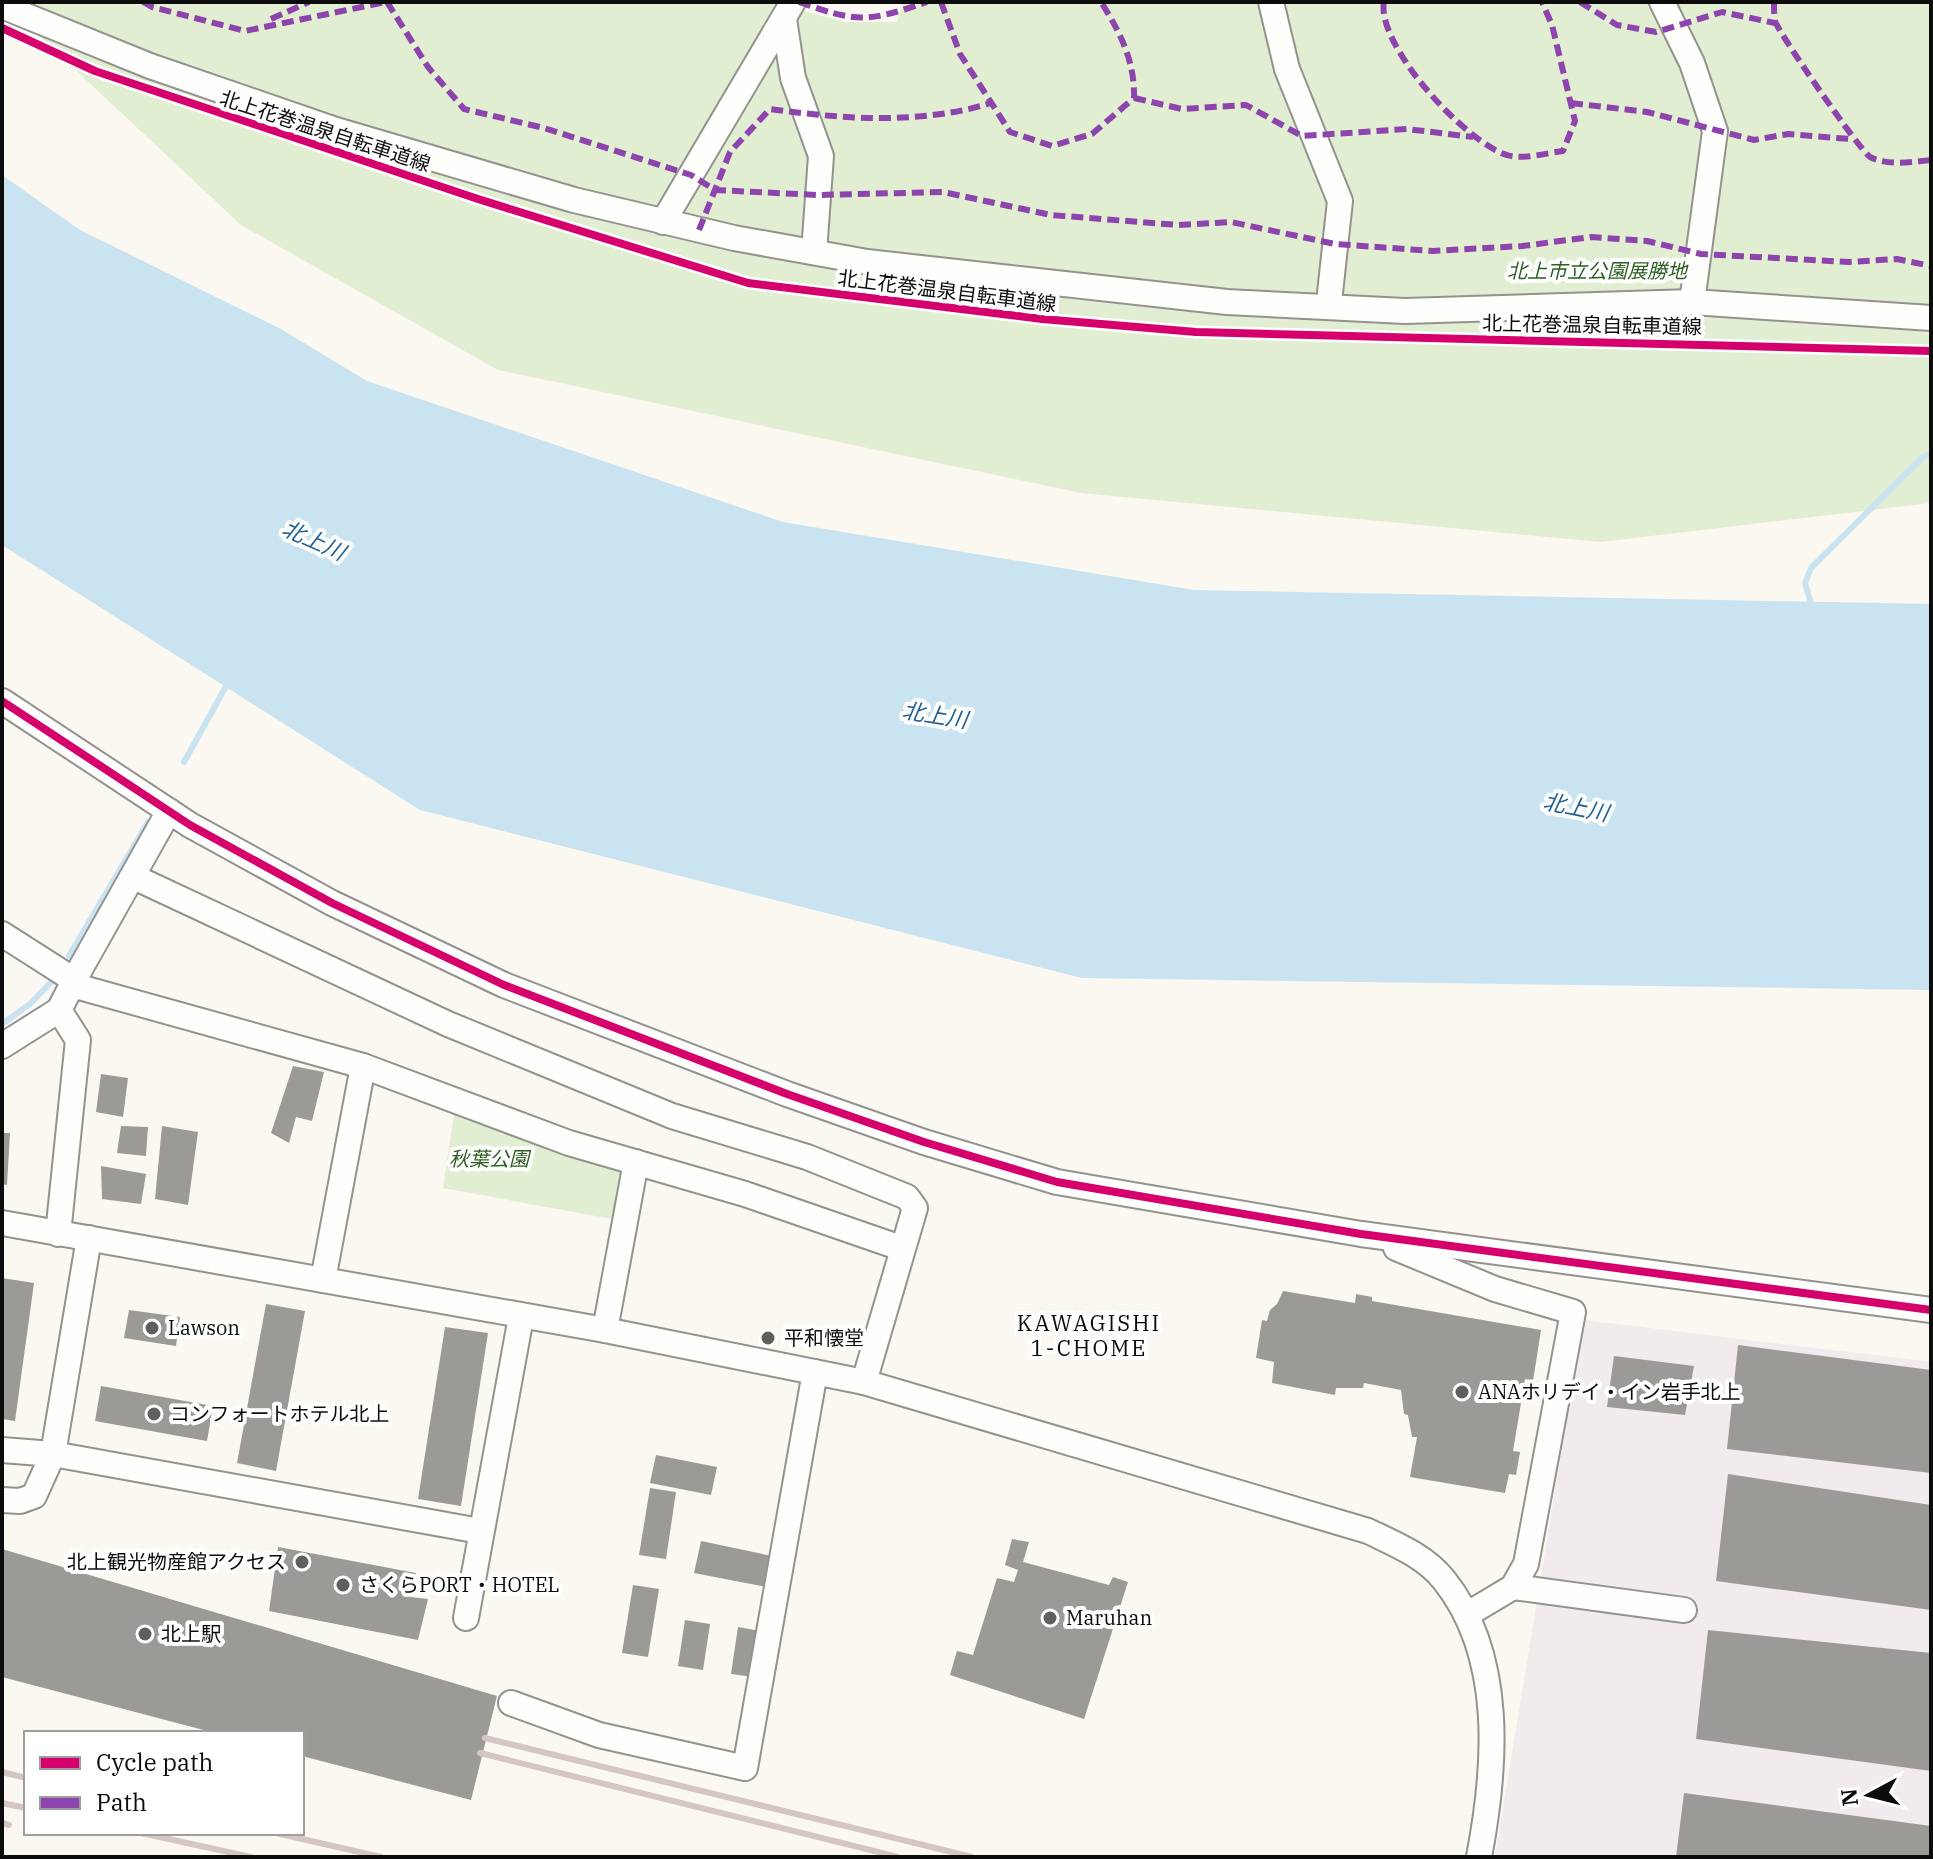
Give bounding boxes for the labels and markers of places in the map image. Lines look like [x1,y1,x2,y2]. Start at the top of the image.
place label: Lawson [168,1314,240,1341]
marker: Lawson [143,1319,161,1337]
place label: 平和懐堂 [784,1324,864,1351]
marker: 平和懐堂 [759,1329,777,1347]
place label: ANAホリデイ・イン岩手北上 [1478,1378,1741,1405]
marker: ANAホリデイ・イン岩手北上 [1453,1383,1471,1401]
place label: コンフォートホテル北上 [170,1400,389,1427]
marker: コンフォートホテル北上 [145,1405,163,1423]
place label: 北上観光物産館アクセス [67,1548,286,1575]
marker: 北上観光物産館アクセス [293,1553,311,1571]
place label: さくらPORT・HOTEL [359,1571,559,1598]
marker: さくらPORT・HOTEL [334,1576,352,1594]
place label: Maruhan [1066,1604,1152,1631]
marker: Maruhan [1041,1609,1059,1627]
place label: 北上駅 [161,1620,221,1647]
marker: 北上駅 [136,1625,154,1643]

